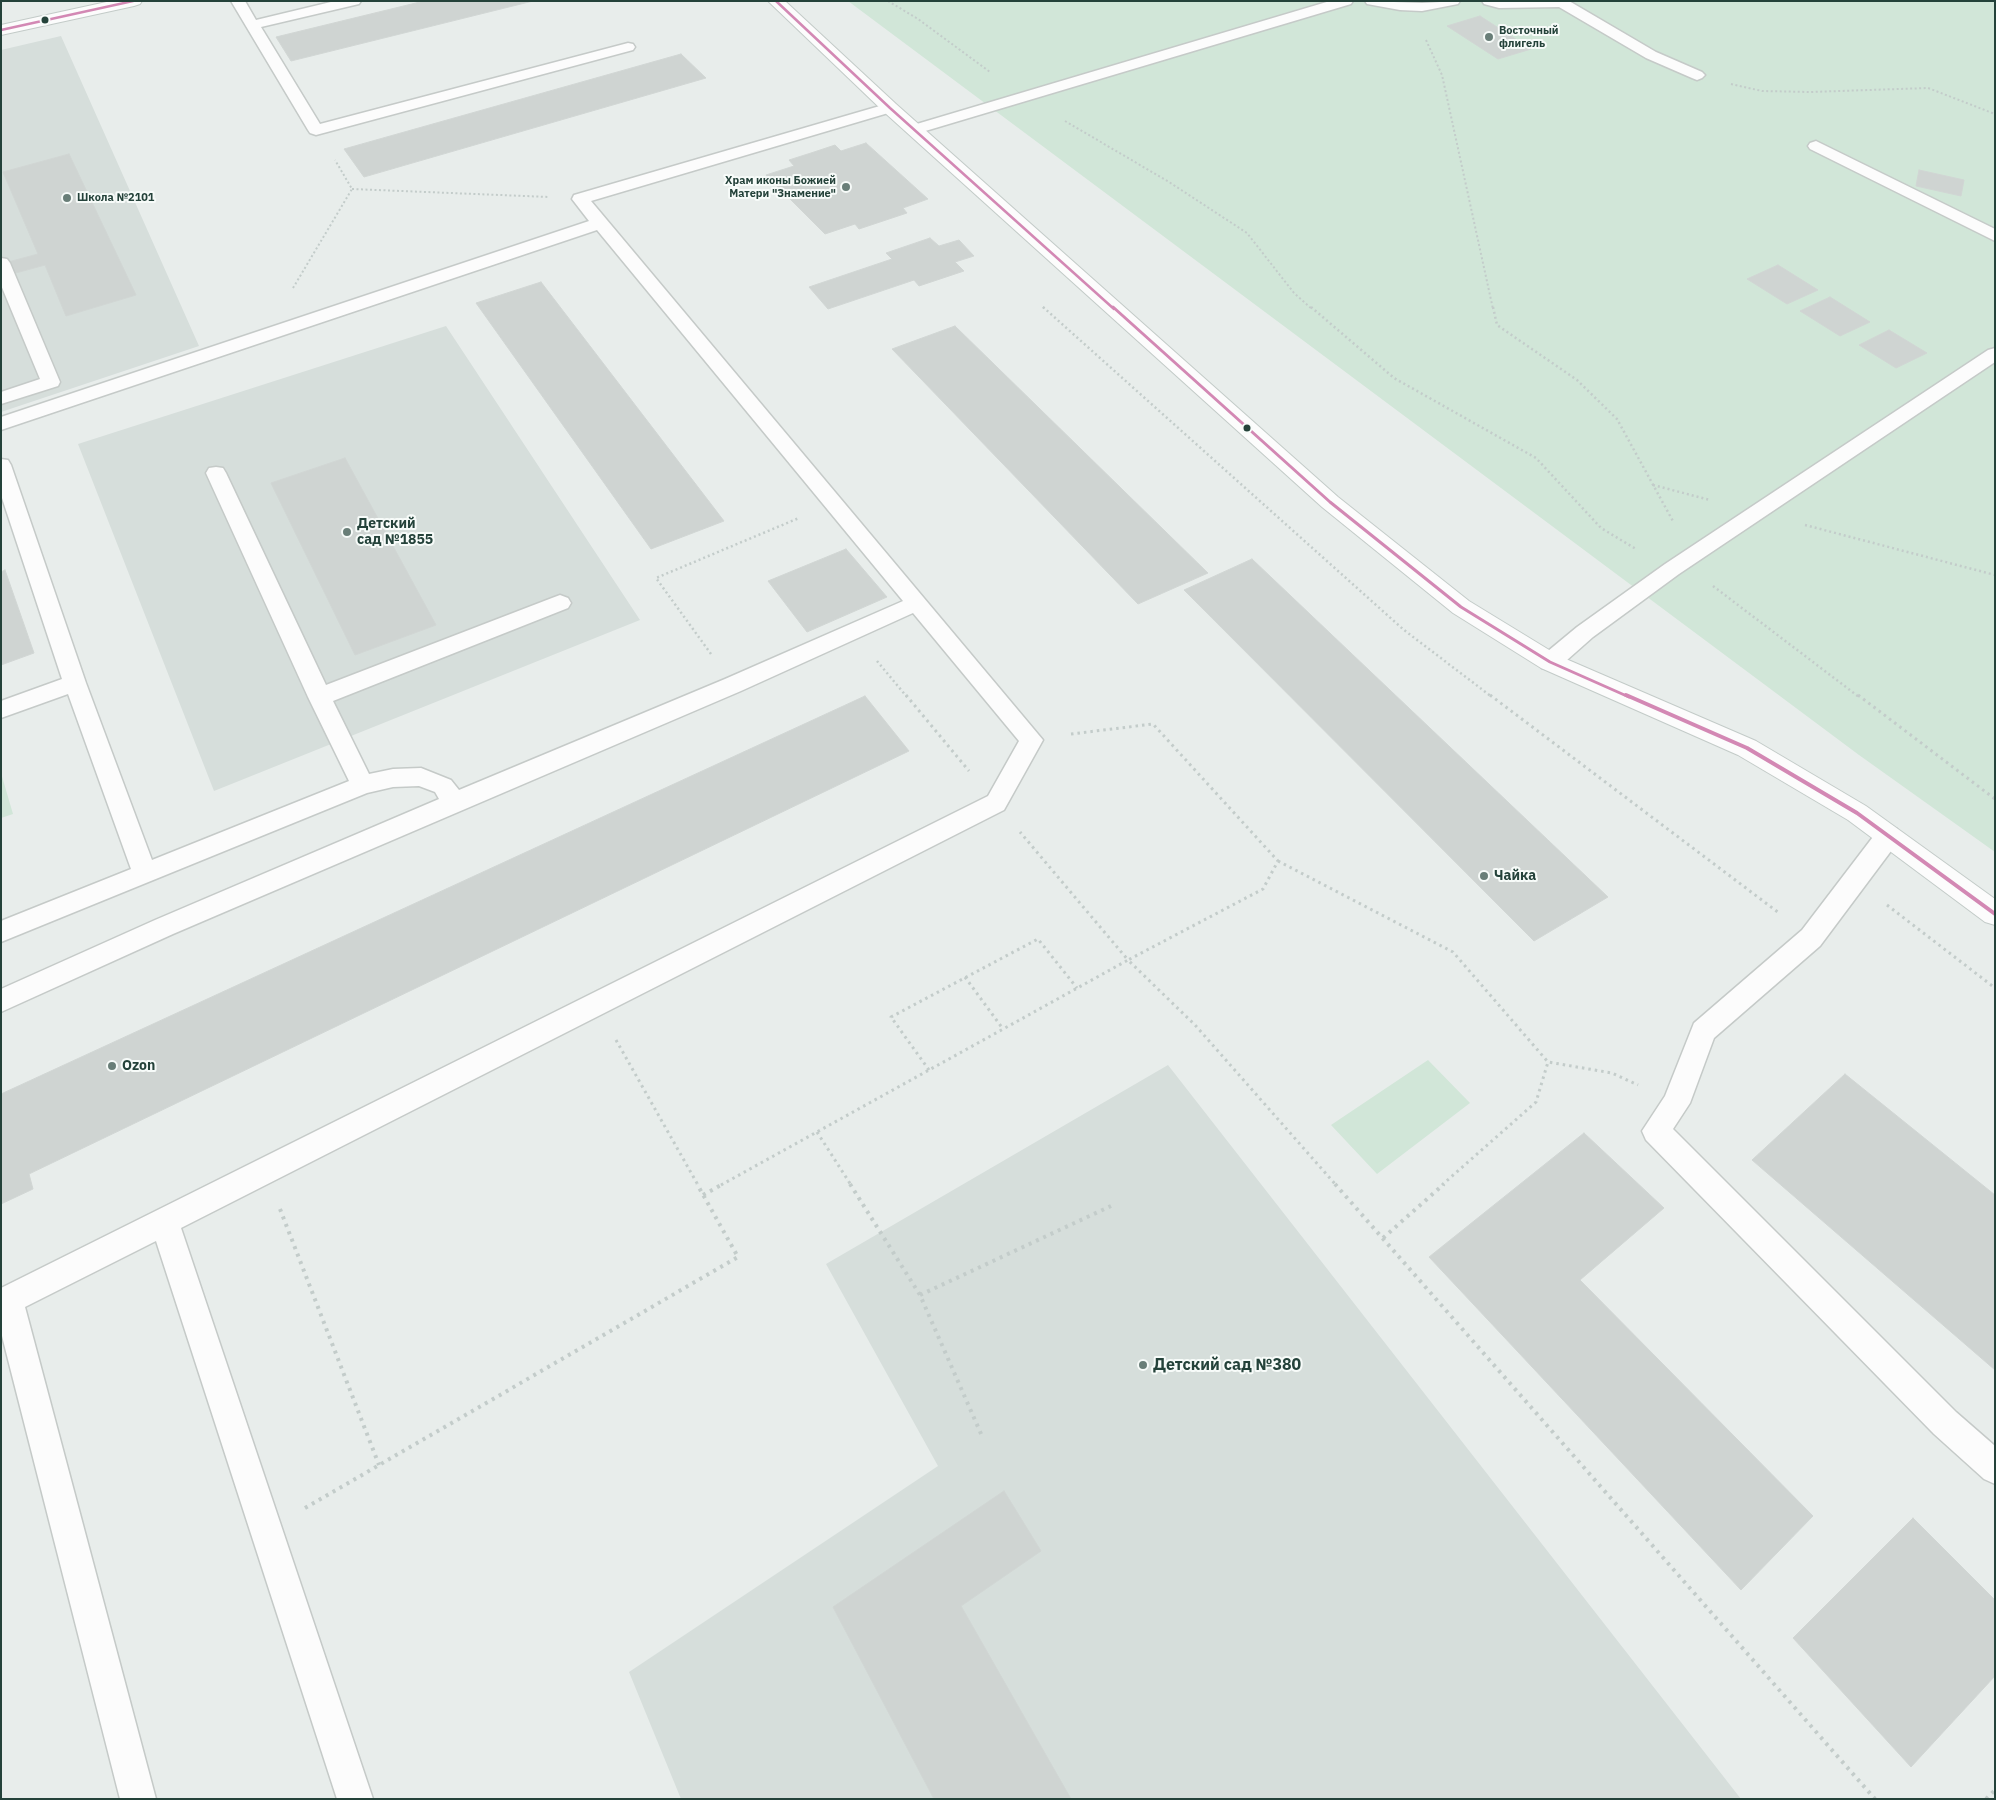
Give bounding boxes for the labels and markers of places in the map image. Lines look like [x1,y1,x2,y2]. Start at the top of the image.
unlabelled marker [40,15,50,25]
place label: Восточный флигель [1499,24,1559,50]
marker: Восточный флигель [1483,31,1495,43]
place label: Храм иконы Божией Матери "Знамение" [725,174,836,200]
marker: Храм иконы Божией Матери "Знамение" [840,181,852,193]
place label: Школа №2101 [77,191,154,205]
marker: Школа №2101 [61,192,73,204]
unlabelled marker [1242,423,1252,433]
place label: Детский сад №1855 [357,516,433,548]
marker: Детский сад №1855 [341,526,353,538]
place label: Чайка [1494,868,1536,884]
marker: Чайка [1478,870,1490,882]
place label: Ozon [122,1058,155,1074]
marker: Ozon [106,1060,118,1072]
place label: Детский сад №380 [1153,1355,1301,1375]
marker: Детский сад №380 [1137,1359,1149,1371]

